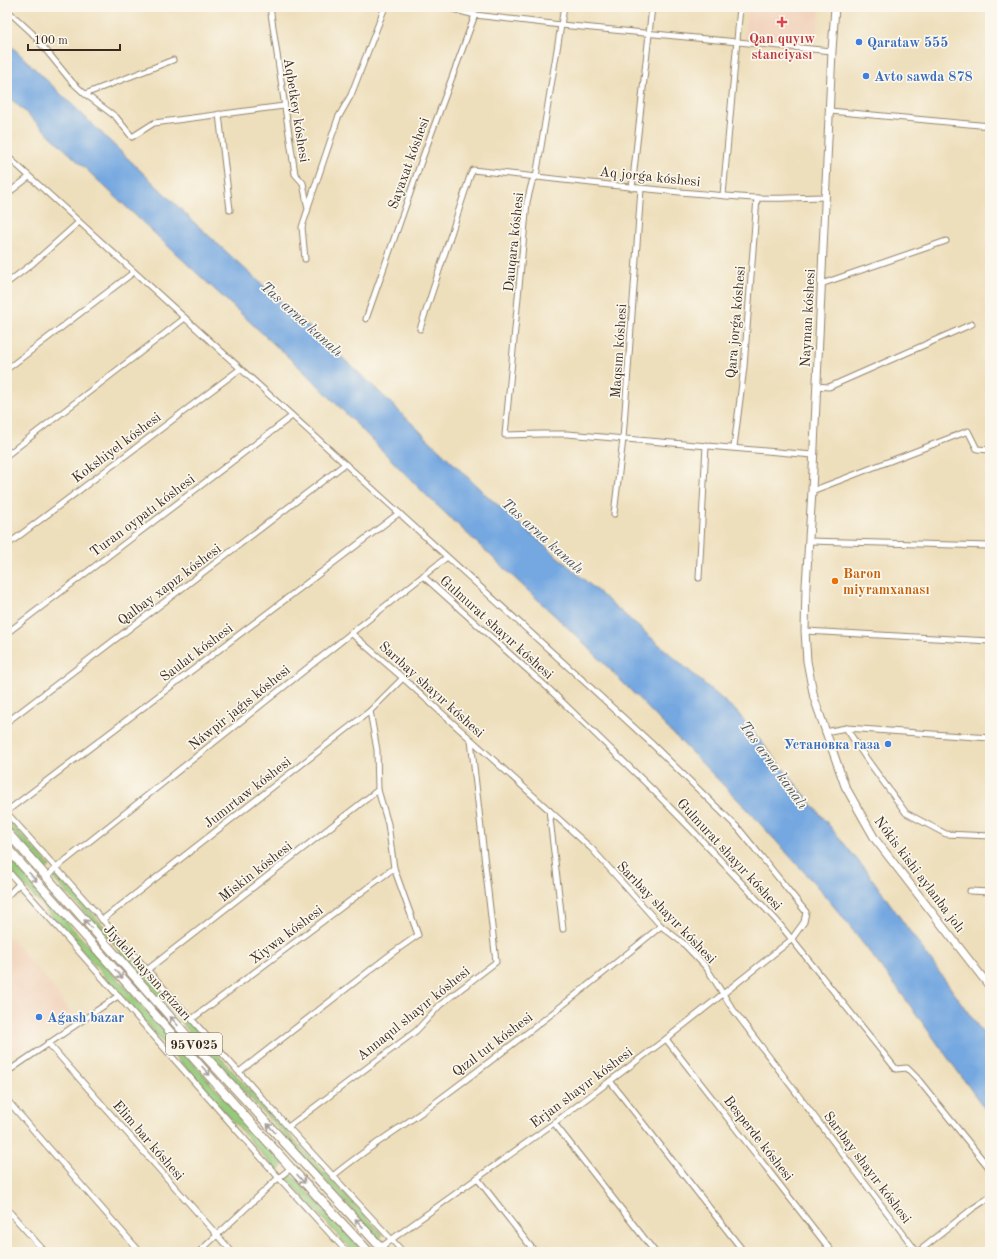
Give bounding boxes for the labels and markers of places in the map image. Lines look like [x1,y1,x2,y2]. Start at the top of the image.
marker: Qan quyıw stanciyası [776,16,788,28]
place label: Qan quyıw stanciyası [749,32,815,62]
place label: Qarataw 555 [867,36,948,50]
marker: Qarataw 555 [854,37,864,47]
place label: Avto sawda 878 [874,70,973,84]
marker: Avto sawda 878 [861,71,871,81]
place label: Baron miyramxanası [843,567,930,597]
marker: Baron miyramxanası [830,576,840,586]
place label: Установка газа [784,738,880,752]
marker: Установка газа [883,739,893,749]
place label: Aǵash bazar [47,1011,124,1025]
marker: Aǵash bazar [34,1012,44,1022]

